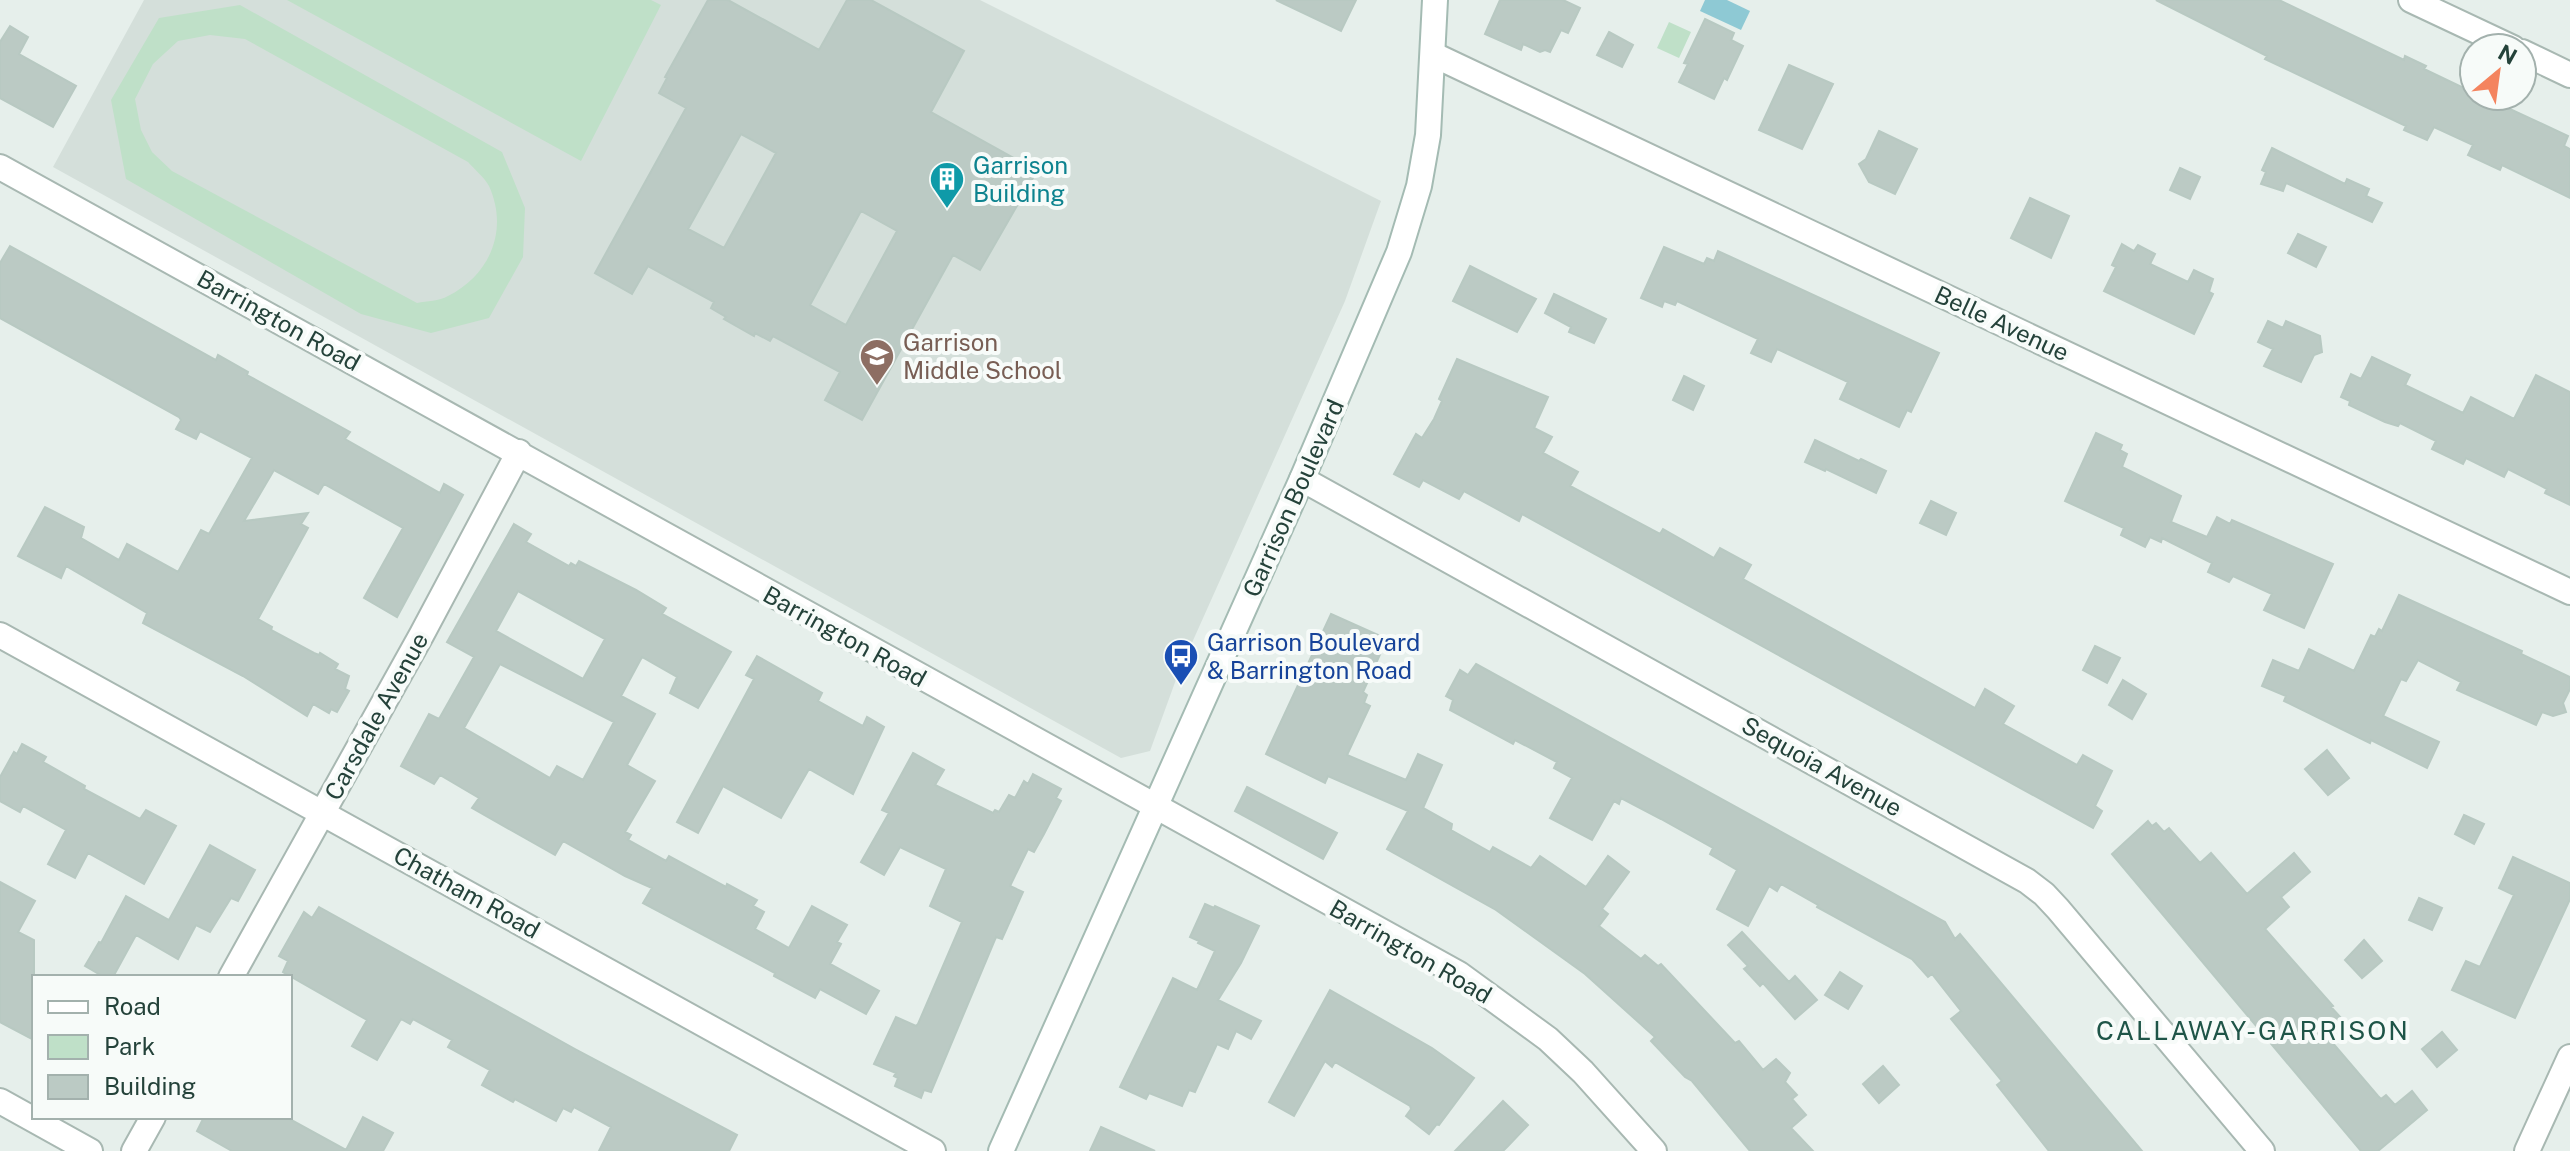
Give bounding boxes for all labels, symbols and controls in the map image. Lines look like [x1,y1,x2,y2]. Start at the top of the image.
north arrow [2458,32,2538,112]
text: N [2494,39,2522,70]
place label: Garrison Building [973,151,1068,207]
building icon: Garrison Building [928,160,966,210]
street label: Barrington Road [193,264,365,376]
street label: Belle Avenue [1930,280,2074,366]
place label: Garrison Middle School [903,328,1062,384]
school or university icon: Garrison Middle School [858,337,896,387]
street label: Garrison Boulevard [1237,395,1349,601]
street label: Barrington Road [759,580,931,692]
street label: Carsdale Avenue [318,627,434,805]
place label: Garrison Boulevard & Barrington Road [1207,628,1420,684]
bus stop icon: Garrison Boulevard & Barrington Road [1162,637,1200,687]
street label: Sequoia Avenue [1737,710,1907,822]
street label: Chatham Road [389,840,545,944]
street label: Barrington Road [1325,893,1497,1009]
legend [32,975,292,1119]
text: Road [104,992,161,1020]
district label: CALLAWAY-GARRISON [2096,1015,2410,1046]
text: Park [104,1032,155,1060]
text: Building [104,1072,196,1100]

